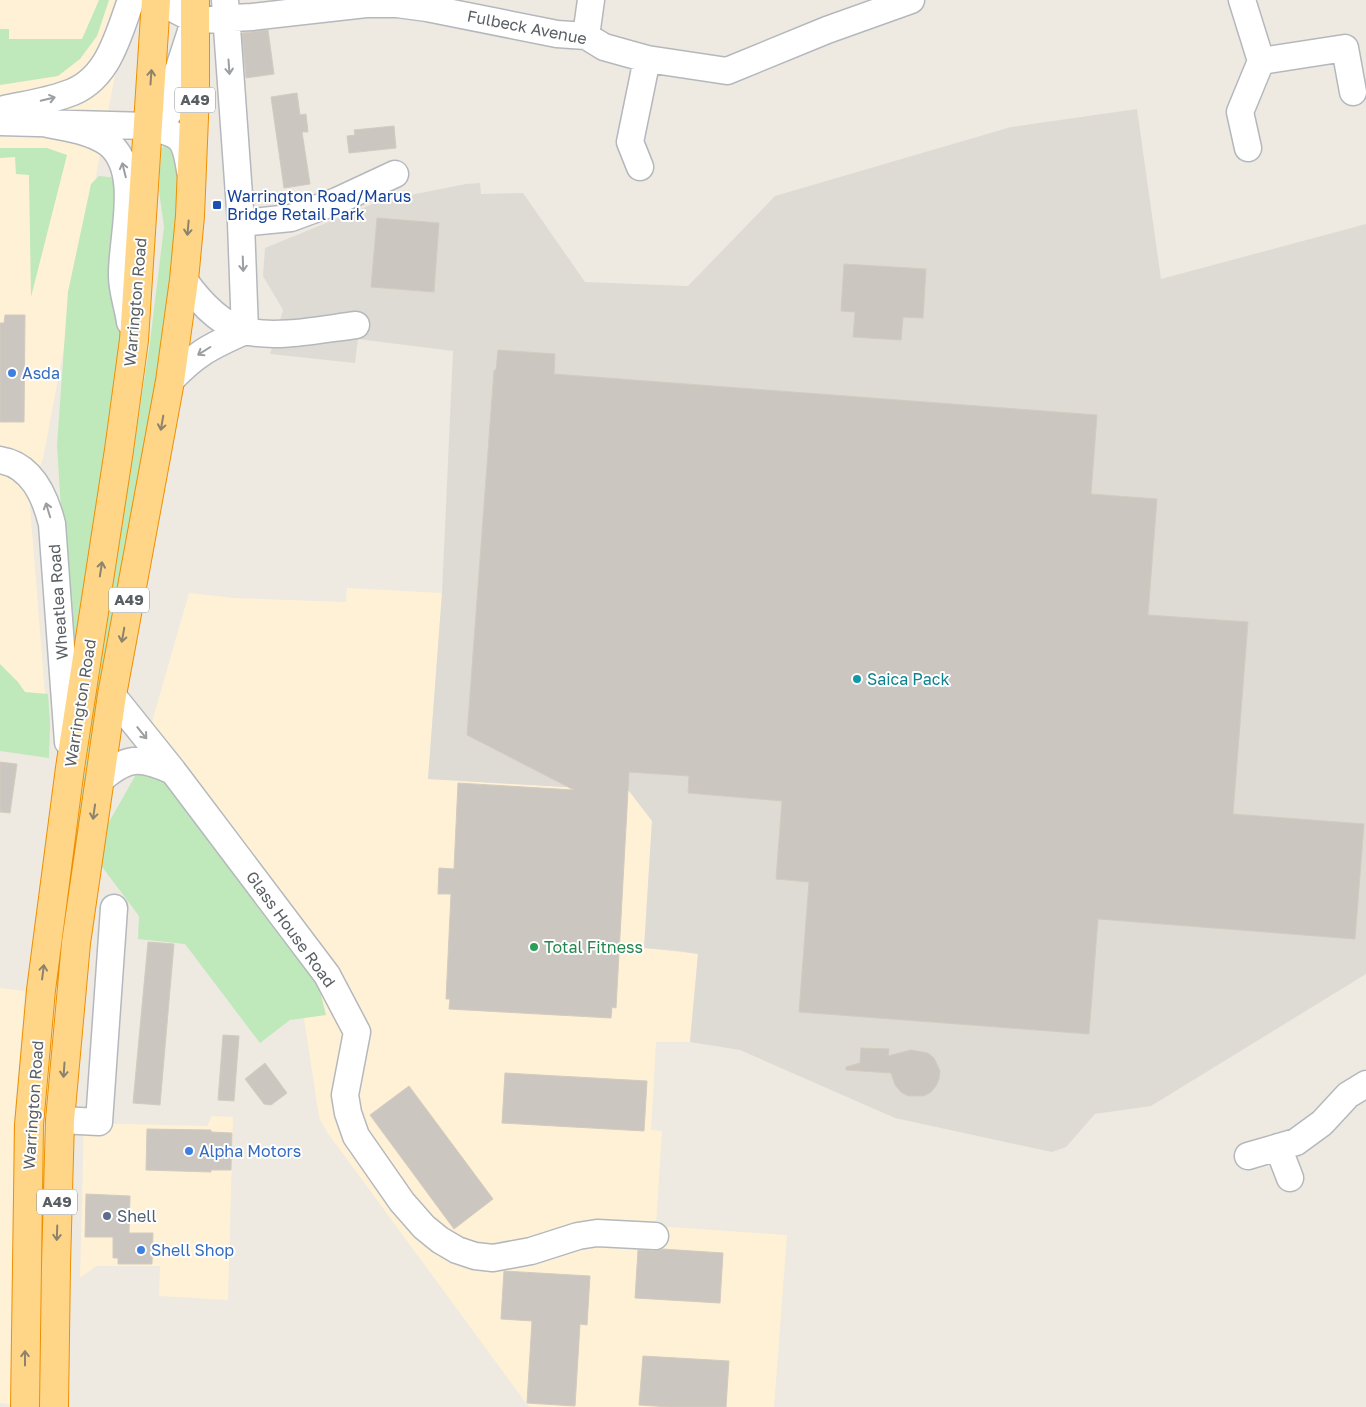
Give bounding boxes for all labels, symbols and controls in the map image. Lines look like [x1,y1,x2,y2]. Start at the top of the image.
street label: Fulbeck Avenue [465,6,589,48]
one-way arrow [224,59,234,75]
one-way arrow [146,69,155,85]
road number: A49 [175,88,215,112]
one-way arrow [39,94,55,103]
one-way arrow [119,163,128,179]
place label: Warrington Road/Marus Bridge Retail Park [227,186,411,224]
marker: Warrington Road/Marus Bridge Retail Park [211,199,223,211]
one-way arrow [184,220,193,236]
street label: Warrington Road [119,237,151,367]
one-way arrow [238,256,247,272]
one-way arrow [197,346,211,356]
place label: Asda [22,363,60,383]
marker: Asda [6,367,18,379]
one-way arrow [157,415,166,431]
one-way arrow [43,503,53,519]
street label: Wheatlea Road [44,543,72,661]
one-way arrow [96,561,106,577]
road number: A49 [109,588,149,612]
one-way arrow [118,626,127,642]
street label: Warrington Road [60,638,100,768]
place label: Saica Pack [867,669,949,689]
marker: Saica Pack [851,673,863,685]
one-way arrow [137,726,148,739]
one-way arrow [89,804,99,820]
street label: Glass House Road [242,867,340,991]
place label: Total Fitness [544,937,643,957]
marker: Total Fitness [528,941,540,953]
one-way arrow [38,965,48,981]
street label: Warrington Road [19,1040,47,1170]
one-way arrow [59,1062,69,1078]
place label: Alpha Motors [199,1141,301,1161]
marker: Alpha Motors [183,1145,195,1157]
road number: A49 [37,1190,77,1214]
place label: Shell [117,1206,157,1226]
marker: Shell [101,1210,113,1222]
one-way arrow [52,1225,61,1241]
place label: Shell Shop [151,1240,234,1260]
marker: Shell Shop [135,1244,147,1256]
one-way arrow [20,1351,30,1367]

